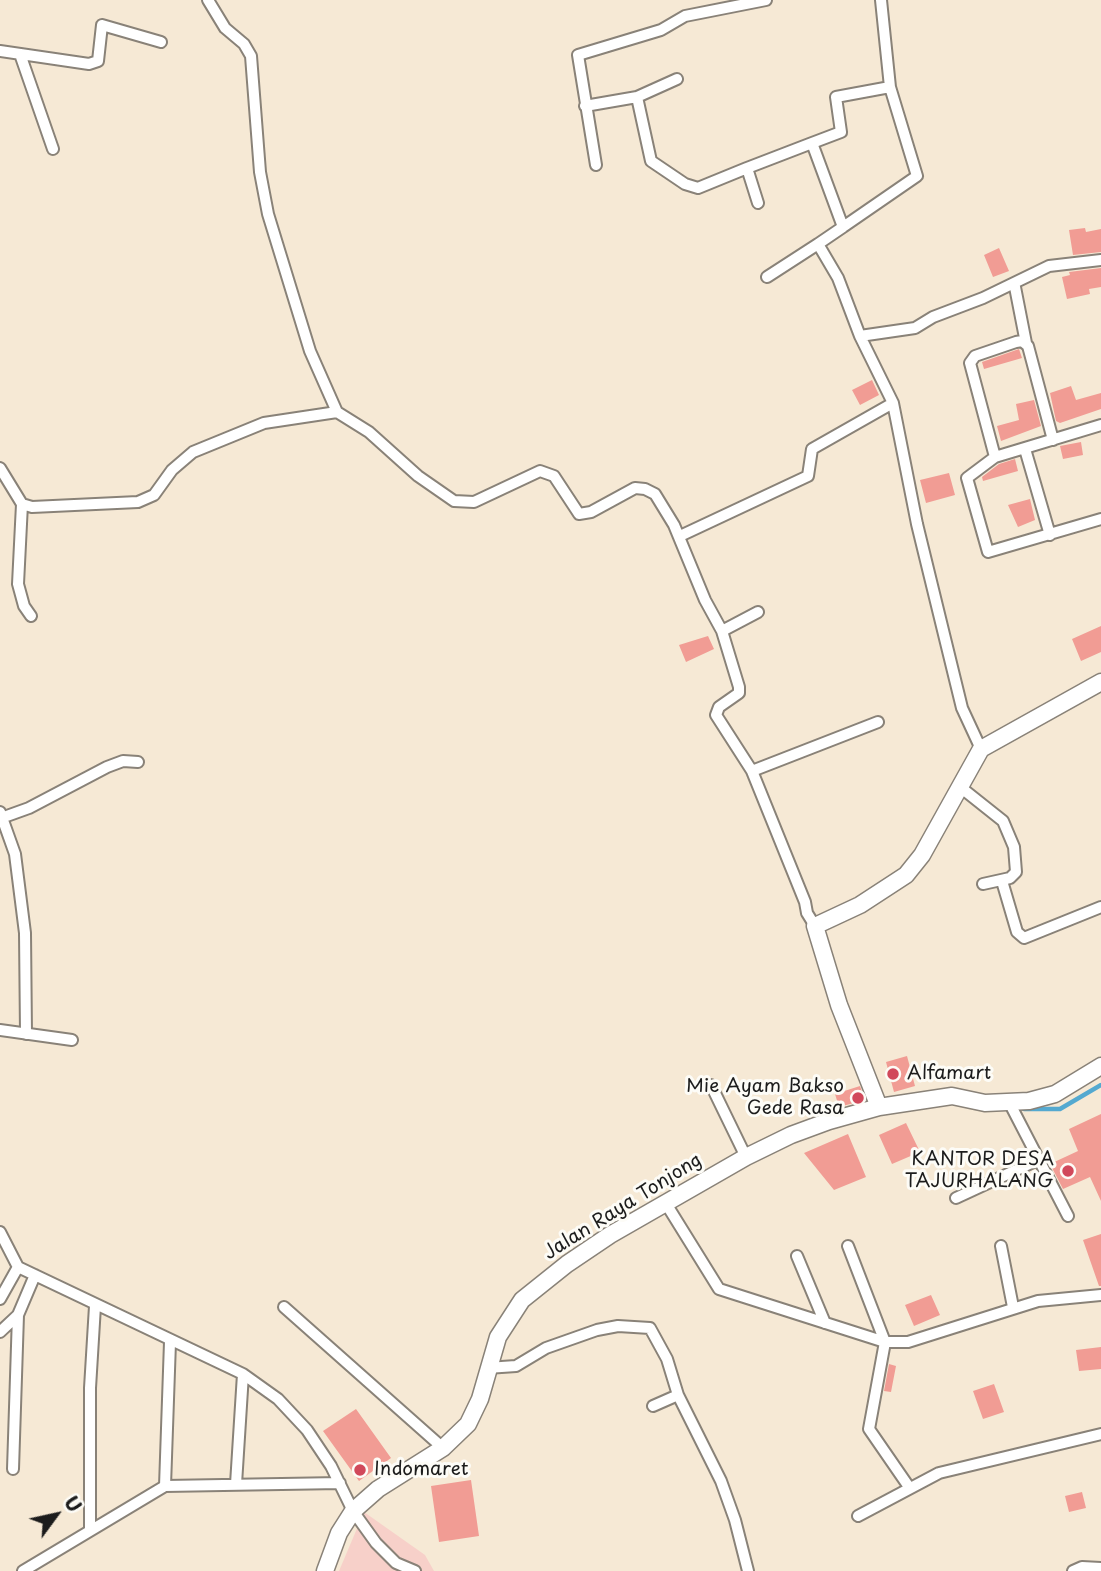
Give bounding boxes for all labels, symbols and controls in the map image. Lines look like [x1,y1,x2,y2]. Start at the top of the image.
place label: Alfamart [907,1063,991,1085]
marker: Alfamart [885,1066,901,1082]
place label: Mie Ayam Bakso Gede Rasa [686,1076,844,1120]
marker: Mie Ayam Bakso Gede Rasa [850,1090,866,1106]
street label: Jalan Raya Tonjong [540,1149,706,1265]
place label: KANTOR DESA TAJURHALANG [905,1149,1054,1193]
marker: KANTOR DESA TAJURHALANG [1060,1163,1076,1179]
place label: Indomaret [374,1459,468,1481]
marker: Indomaret [352,1462,368,1478]
north arrow [21,1480,91,1550]
text: U [58,1490,89,1517]

